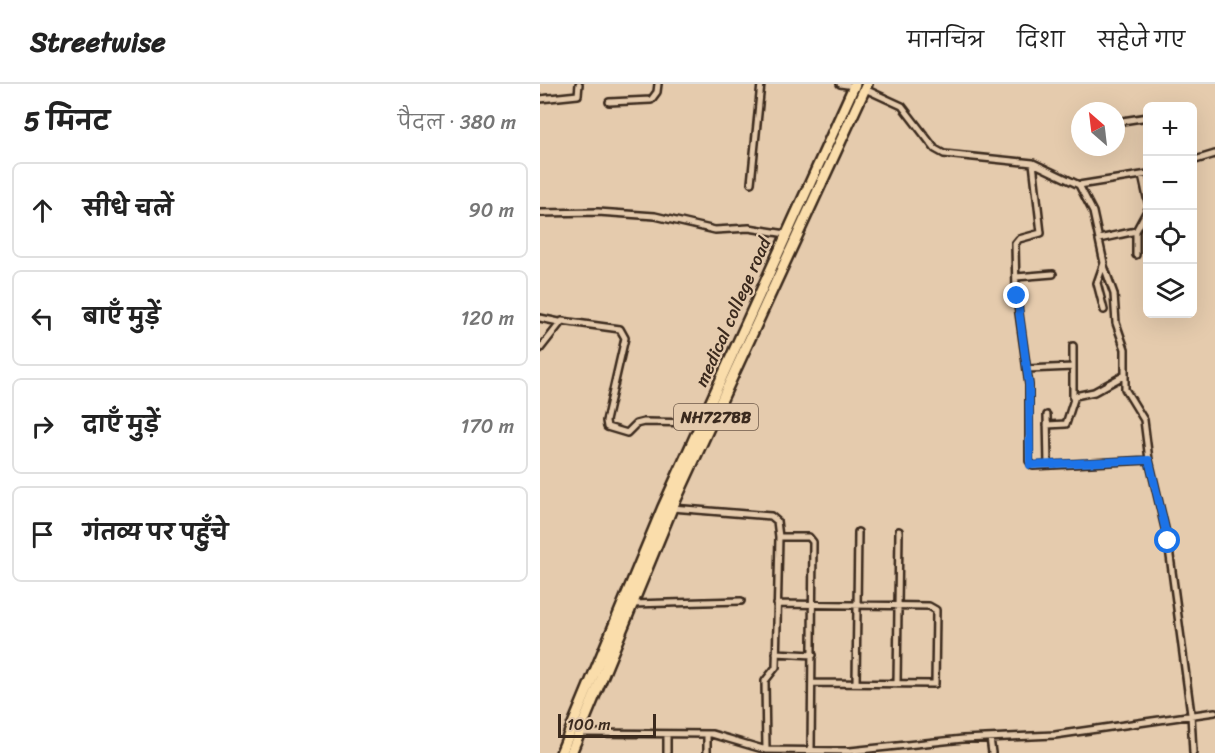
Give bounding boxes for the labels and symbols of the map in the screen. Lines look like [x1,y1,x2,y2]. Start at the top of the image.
north arrow [1071,102,1125,156]
street label: medical college road [686,231,781,392]
route end [1003,282,1029,308]
road number: NH727BB [674,404,758,430]
route start [1154,527,1180,553]
scale bar [558,711,656,738]

